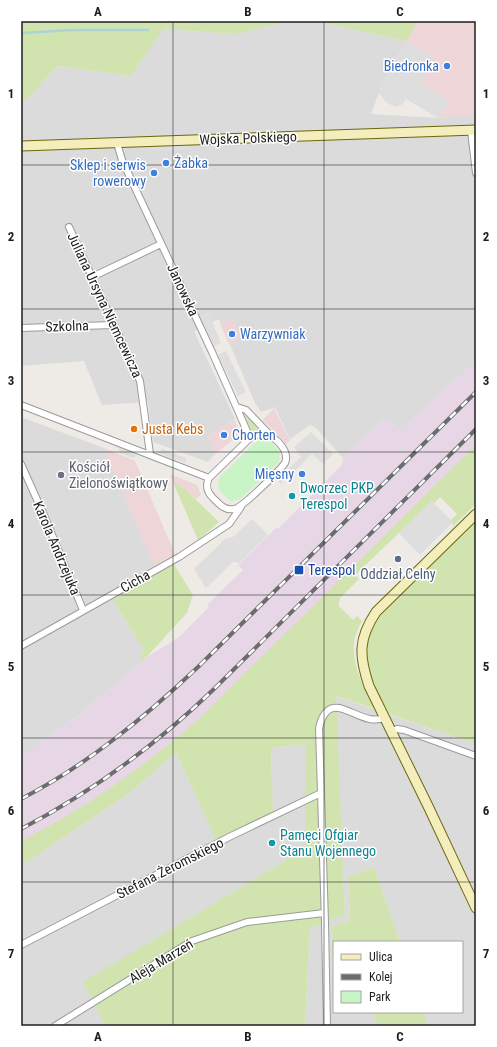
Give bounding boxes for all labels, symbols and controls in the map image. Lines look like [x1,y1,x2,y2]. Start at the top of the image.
text: A [94,4,102,19]
text: B [244,4,252,19]
text: C [396,4,404,19]
place label: Biedronka [384,58,439,74]
marker: Biedronka [442,61,452,71]
text: 1 [8,86,14,101]
text: 1 [483,86,489,101]
street label: Wojska Polskiego [199,128,297,148]
place label: Żabka [174,155,208,171]
place label: Sklep i serwis rowerowy [70,157,146,189]
marker: Żabka [161,158,171,168]
marker: Sklep i serwis rowerowy [149,168,159,178]
text: 2 [8,229,15,244]
text: 2 [483,229,490,244]
street label: Juliana Ursyna Niemcewicza [64,230,146,380]
street label: Janowska [164,261,202,319]
street label: Szkolna [45,317,89,335]
place label: Warzywniak [240,326,306,342]
marker: Warzywniak [227,329,237,339]
text: 3 [8,373,14,388]
text: 3 [483,373,489,388]
place label: Justa Kebs [142,421,203,437]
marker: Justa Kebs [129,424,139,434]
place label: Chorten [232,427,276,443]
marker: Chorten [219,430,229,440]
place label: Kościół Zielonoświątkowy [69,459,168,491]
place label: Mięsny [255,466,294,482]
marker: Mięsny [297,469,307,479]
marker: Kościół Zielonoświątkowy [56,470,66,480]
place label: Dworzec PKP Terespol [300,480,374,512]
marker: Dworzec PKP Terespol [287,491,297,501]
street label: Karola Andrzejuka [30,499,84,597]
text: 4 [8,516,15,531]
text: 4 [483,516,490,531]
marker: Oddział Celny [393,554,403,564]
place label: Terespol [308,562,355,578]
marker: Terespol [293,564,305,576]
street label: Cicha [118,566,152,596]
place label: Oddział Celny [360,566,436,582]
text: 5 [8,659,15,674]
text: 5 [483,659,490,674]
text: 6 [8,803,15,818]
text: 6 [483,803,490,818]
place label: Pamęci Ofgiar Stanu Wojennego [280,827,376,859]
street label: Stefana Żeromskiego [114,834,226,902]
marker: Pamęci Ofgiar Stanu Wojennego [267,838,277,848]
street label: Aleja Marzeń [126,936,196,986]
legend [333,941,463,1013]
text: 7 [8,946,15,961]
text: 7 [483,946,490,961]
text: Ulica [369,950,393,964]
text: Kolej [369,970,392,984]
text: Park [369,990,391,1004]
text: A [94,1029,102,1044]
text: B [244,1029,252,1044]
text: C [396,1029,404,1044]

